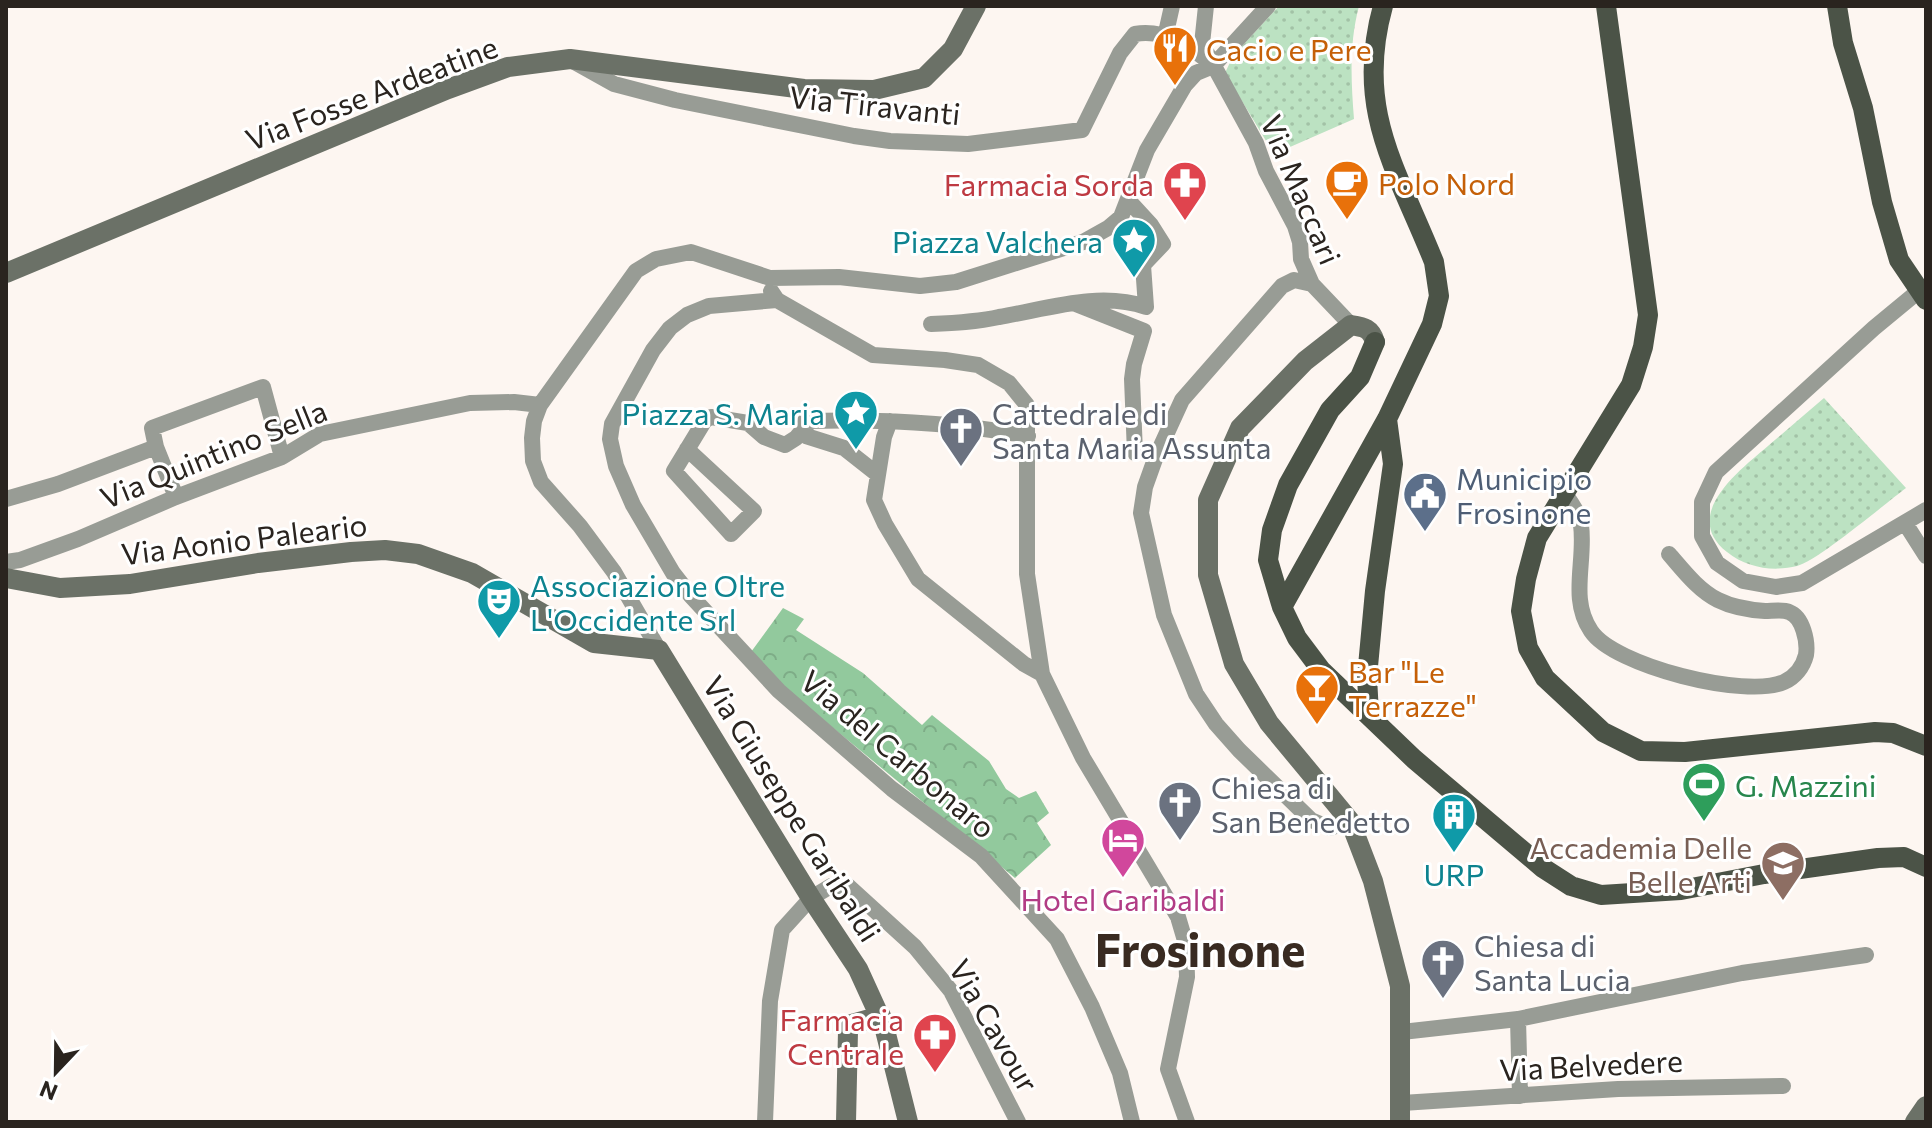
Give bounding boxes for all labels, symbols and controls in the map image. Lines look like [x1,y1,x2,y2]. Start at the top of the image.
restaurant icon: Cacio e Pere [1151,24,1199,87]
street label: Via Fosse Ardeatine [240,27,502,157]
place label: Cacio e Pere [1206,30,1371,67]
street label: Via Tiravanti [788,77,962,131]
street label: Via Maccari [1254,109,1350,269]
cafe icon: Polo Nord [1323,158,1371,221]
pharmacy icon: Farmacia Sorda [1161,159,1209,222]
place label: Polo Nord [1378,164,1515,201]
place label: Farmacia Sorda [944,165,1154,202]
place icon: Piazza Valchera [1110,216,1158,279]
place label: Piazza Valchera [892,222,1103,259]
place icon: Piazza S. Maria [832,388,880,451]
street label: Via Quintino Sella [94,391,332,515]
place label: Piazza S. Maria [622,394,825,431]
place label: Cattedrale di Santa Maria Assunta [992,394,1271,465]
church icon: Cattedrale di Santa Maria Assunta [937,405,985,468]
place label: Municipio Frosinone [1456,459,1592,530]
public building icon: Municipio Frosinone [1401,470,1449,533]
street label: Via Aonio Paleario [119,505,369,571]
place label: Associazione Oltre L'Occidente Srl [530,566,785,637]
theatre icon: Associazione Oltre L'Occidente Srl [475,577,523,640]
place label: Bar "Le Terrazze" [1348,652,1477,723]
street label: Via del Carbonaro [794,661,1004,845]
bar icon: Bar "Le Terrazze" [1293,663,1341,726]
street label: Via Giuseppe Garibaldi [696,668,890,948]
sports icon: G. Mazzini [1680,760,1728,823]
place label: G. Mazzini [1735,766,1876,803]
place label: Chiesa di San Benedetto [1211,768,1411,839]
church icon: Chiesa di San Benedetto [1156,779,1204,842]
building icon: URP [1430,791,1478,854]
hotel icon: Hotel Garibaldi [1099,816,1147,879]
place label: Accademia Delle Belle Arti [1529,828,1752,899]
school or university icon: Accademia Delle Belle Arti [1759,839,1807,902]
place label: URP [1424,855,1484,892]
place label: Hotel Garibaldi [1021,880,1225,917]
district label: Frosinone [1095,920,1305,976]
place label: Chiesa di Santa Lucia [1474,926,1630,997]
church icon: Chiesa di Santa Lucia [1419,937,1467,1000]
street label: Via Cavour [942,952,1048,1098]
place label: Farmacia Centrale [780,1000,904,1071]
pharmacy icon: Farmacia Centrale [911,1011,959,1074]
north arrow [16,1032,96,1112]
street label: Via Belvedere [1498,1041,1684,1087]
text: N [36,1075,61,1107]

